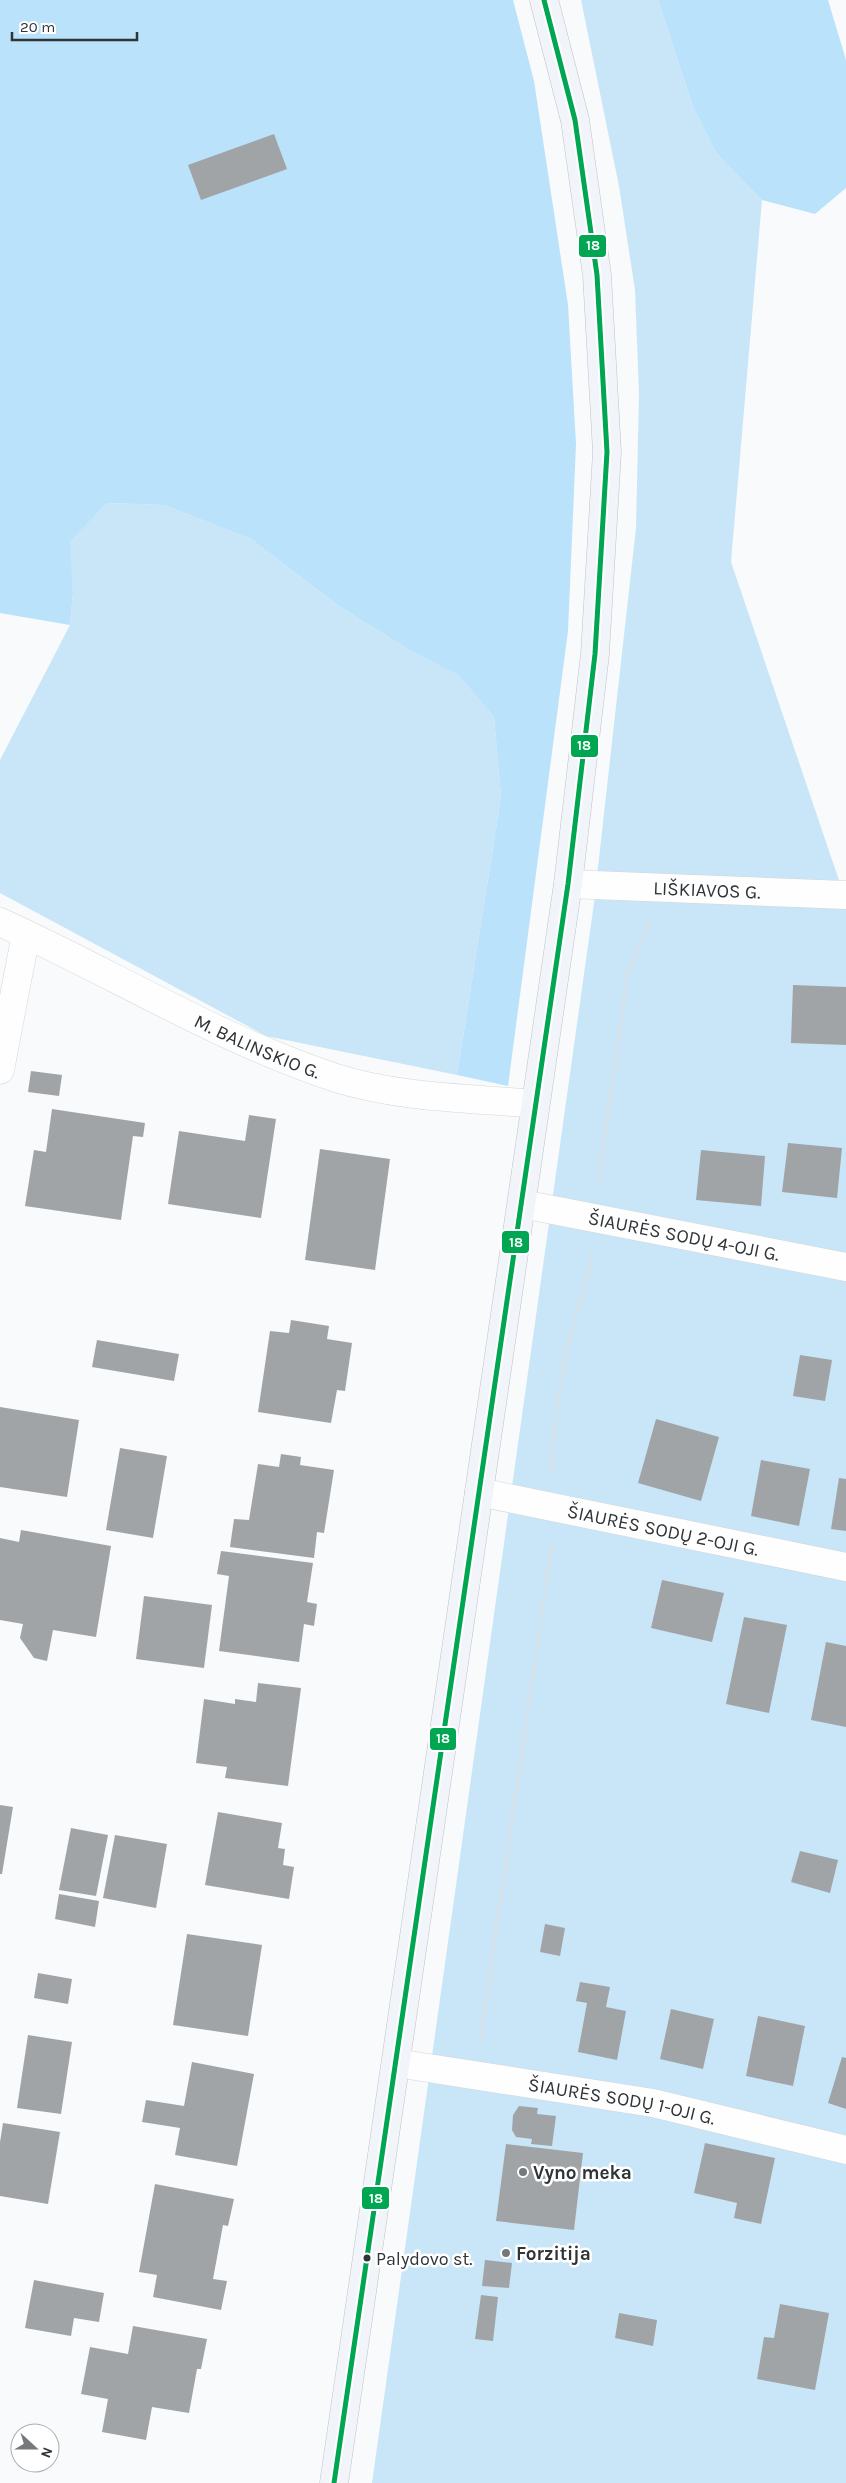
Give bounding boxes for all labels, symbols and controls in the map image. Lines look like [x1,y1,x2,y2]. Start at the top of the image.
scale bar [12,10,138,42]
text: 20 m [20,18,55,36]
line badge: 18 [578,234,607,258]
text: 18 [586,237,600,254]
line badge: 18 [570,734,599,758]
text: 18 [577,737,591,754]
street label: LIŠKIAVOS G. [653,877,761,904]
street label: M. BALINSKIO G. [191,1010,323,1084]
street label: ŠIAURĖS SODŲ 4-OJI G. [586,1207,781,1266]
line badge: 18 [501,1230,530,1254]
text: 18 [509,1234,523,1251]
street label: ŠIAURĖS SODŲ 2-OJI G. [565,1500,761,1561]
line badge: 18 [429,1727,457,1751]
text: 18 [436,1730,450,1747]
street label: ŠIAURĖS SODŲ 1-OJI G. [527,2074,718,2130]
place label: Vyno meka [533,2162,632,2184]
marker: Vyno meka [517,2166,529,2178]
line badge: 18 [361,2186,390,2210]
text: 18 [369,2190,383,2207]
place label: Forzitija [516,2243,591,2265]
marker: Forzitija [500,2247,512,2259]
place label: Palydovo st. [376,2248,472,2270]
marker: Palydovo st. [362,2253,372,2263]
north arrow [10,2423,60,2473]
text: N [37,2445,56,2460]

